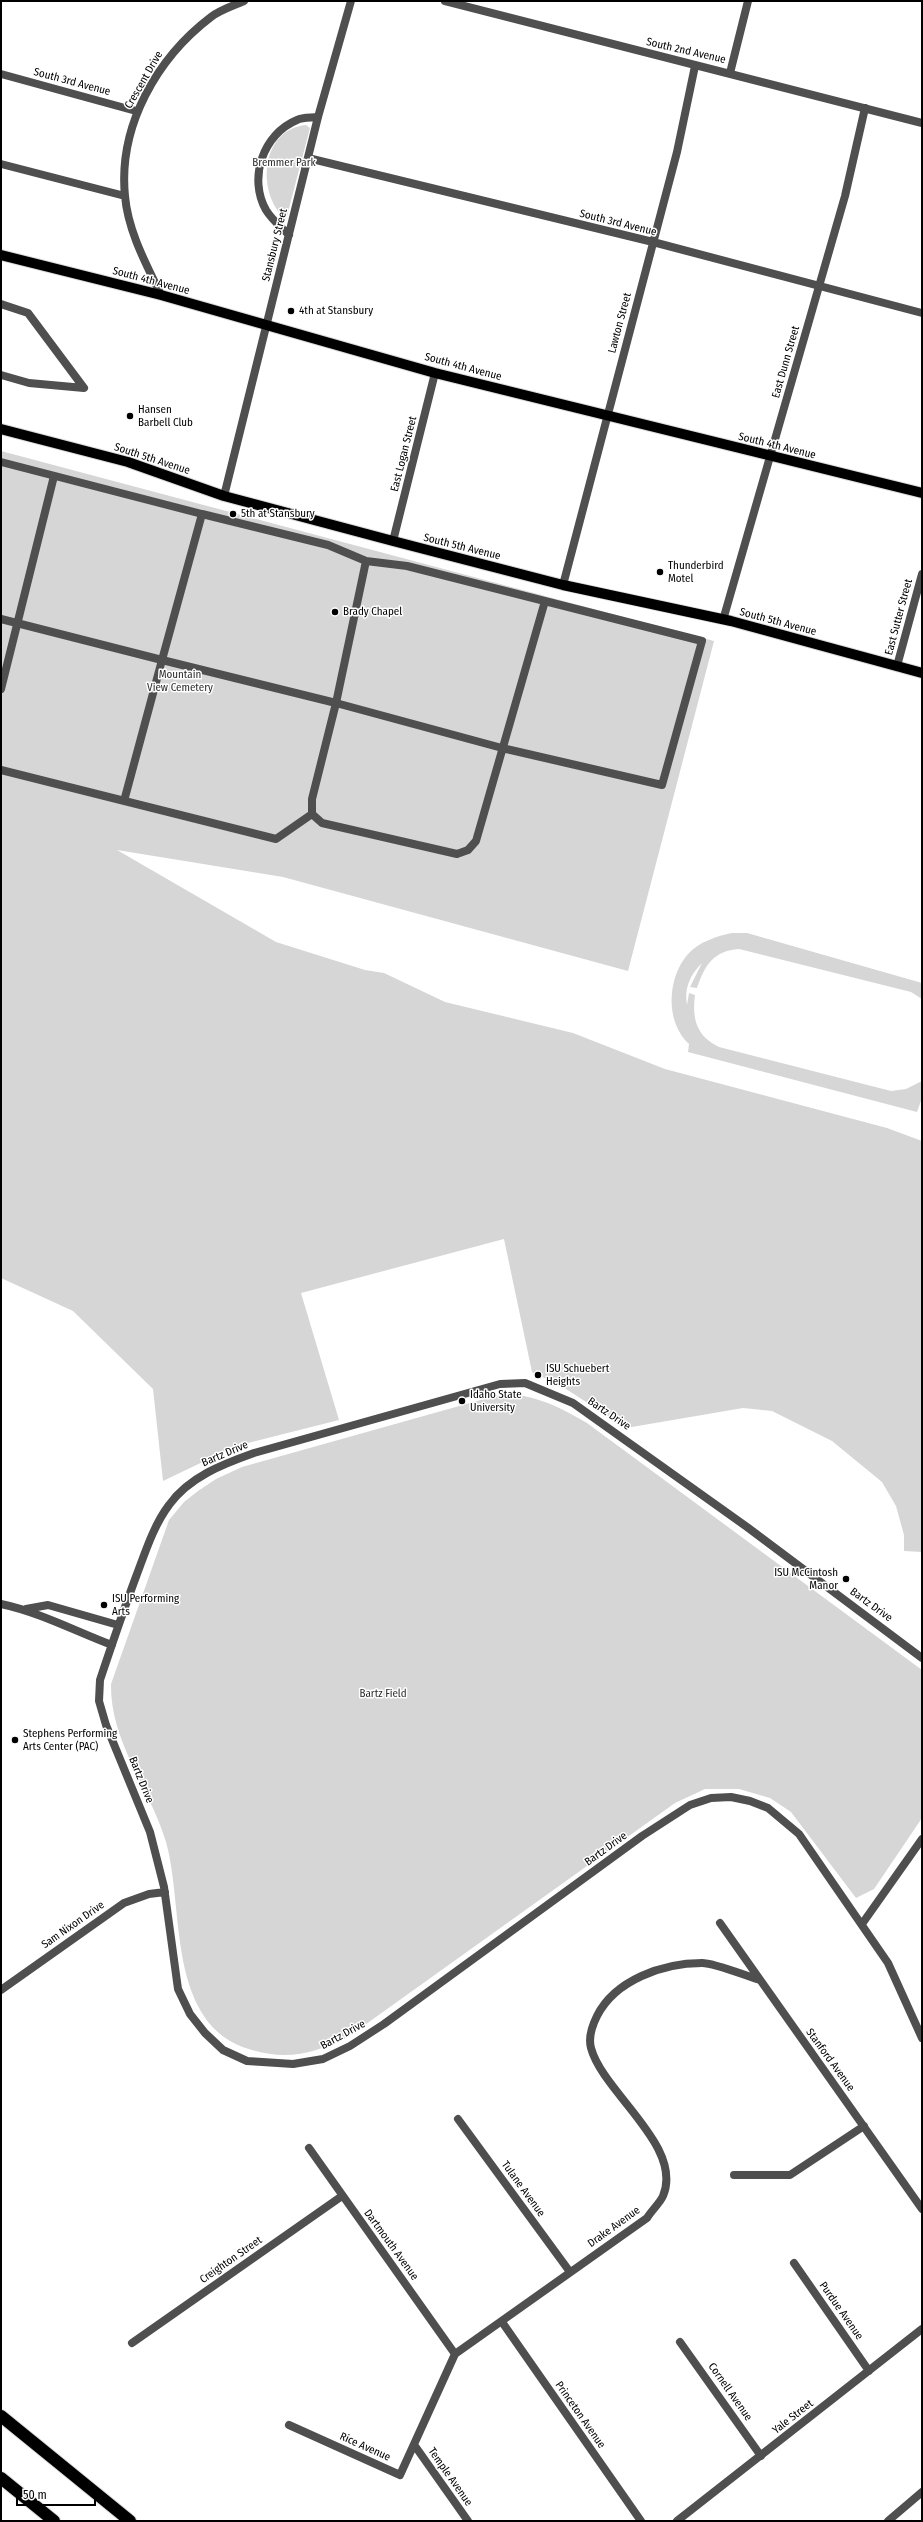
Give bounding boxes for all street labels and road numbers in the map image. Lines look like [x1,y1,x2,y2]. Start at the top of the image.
street label: South 2nd Avenue [645,35,727,67]
street label: Crescent Drive [122,49,166,111]
street label: South 3rd Avenue [32,65,112,99]
street label: Stansbury Street [260,207,290,283]
street label: South 3rd Avenue [578,207,658,239]
street label: South 4th Avenue [111,264,191,298]
street label: Lawton Street [606,291,634,355]
street label: East Dunn Street [769,324,803,400]
street label: South 4th Avenue [423,350,503,384]
street label: East Logan Street [388,415,420,493]
street label: South 4th Avenue [737,430,817,462]
street label: South 5th Avenue [112,441,192,477]
street label: South 5th Avenue [422,531,502,563]
street label: East Sutter Street [882,577,916,657]
street label: South 5th Avenue [738,605,818,639]
street label: Bartz Drive [585,1395,633,1433]
street label: Bartz Drive [200,1438,250,1470]
street label: Bartz Drive [847,1585,895,1625]
street label: Bartz Drive [126,1755,156,1805]
street label: Bartz Drive [582,1829,630,1869]
street label: Sam Nixon Drive [39,1899,107,1951]
street label: Bartz Drive [318,2017,368,2053]
street label: Stanford Avenue [803,2026,857,2094]
street label: Tulane Avenue [498,2159,548,2219]
street label: Drake Avenue [585,2204,643,2250]
street label: Dartmouth Avenue [361,2207,421,2283]
street label: Creighton Street [197,2234,265,2286]
street label: Purdue Avenue [816,2280,866,2342]
street label: Cornell Avenue [705,2360,755,2424]
street label: Princeton Avenue [552,2379,608,2451]
street label: Yale Street [770,2397,816,2437]
street label: Rice Avenue [337,2430,393,2464]
street label: Temple Avenue [425,2445,475,2509]

